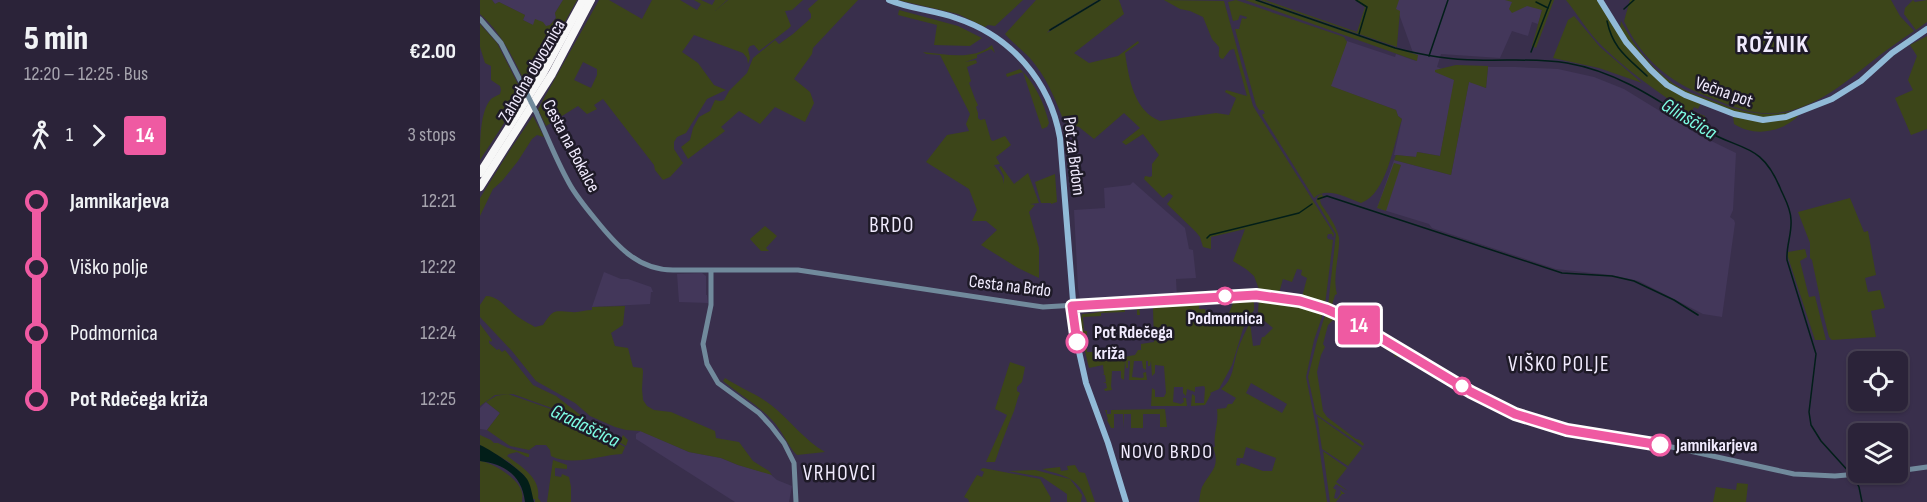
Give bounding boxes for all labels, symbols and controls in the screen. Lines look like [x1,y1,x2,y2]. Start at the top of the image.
street label: Zahodna obvoznica [494,16,570,126]
text: 5 min [24,19,88,59]
district label: ROŽNIK [1736,30,1810,59]
text: €2.00 [409,38,456,65]
text: 12:20 – 12:25 · Bus [24,62,148,86]
street label: Večna pot [1692,72,1756,112]
water label: Glinščica [1657,93,1721,145]
street label: Cesta na Bokalce [538,96,604,196]
street label: Pot za Brdom [1059,115,1089,197]
icon: walk [24,119,57,152]
icon: forward [82,119,115,152]
text: 1 [66,123,73,147]
text: 14 [136,123,154,148]
text: 3 stops [408,123,456,147]
text: Jamnikarjeva [70,188,169,215]
text: 12:21 [421,189,456,213]
district label: BRDO [869,213,915,238]
text: Viško polje [70,254,148,281]
text: 12:22 [420,255,456,279]
street label: Cesta na Brdo [968,271,1052,301]
marker: Podmornica [1216,287,1234,305]
line badge: 14 [1332,306,1386,344]
place label: Podmornica [1187,308,1263,329]
text: 14 [1350,313,1368,338]
text: Podmornica [70,320,158,347]
text: 12:24 [420,321,456,345]
place label: Pot Rdečega križa [1094,322,1173,364]
marker: Pot Rdečega križa [1066,331,1088,353]
map controls [1848,351,1908,483]
button: locate [1848,351,1908,411]
district label: VIŠKO POLJE [1508,352,1610,377]
unlabelled marker [1453,377,1471,395]
text: Pot Rdečega križa [70,386,208,413]
text: 12:25 [421,387,456,411]
water label: Gradaščica [546,399,624,453]
button: layers [1848,423,1908,483]
marker: Jamnikarjeva [1649,434,1671,456]
place label: Jamnikarjeva [1675,435,1757,456]
district label: NOVO BRDO [1120,440,1214,464]
district label: VRHOVCI [803,461,877,486]

